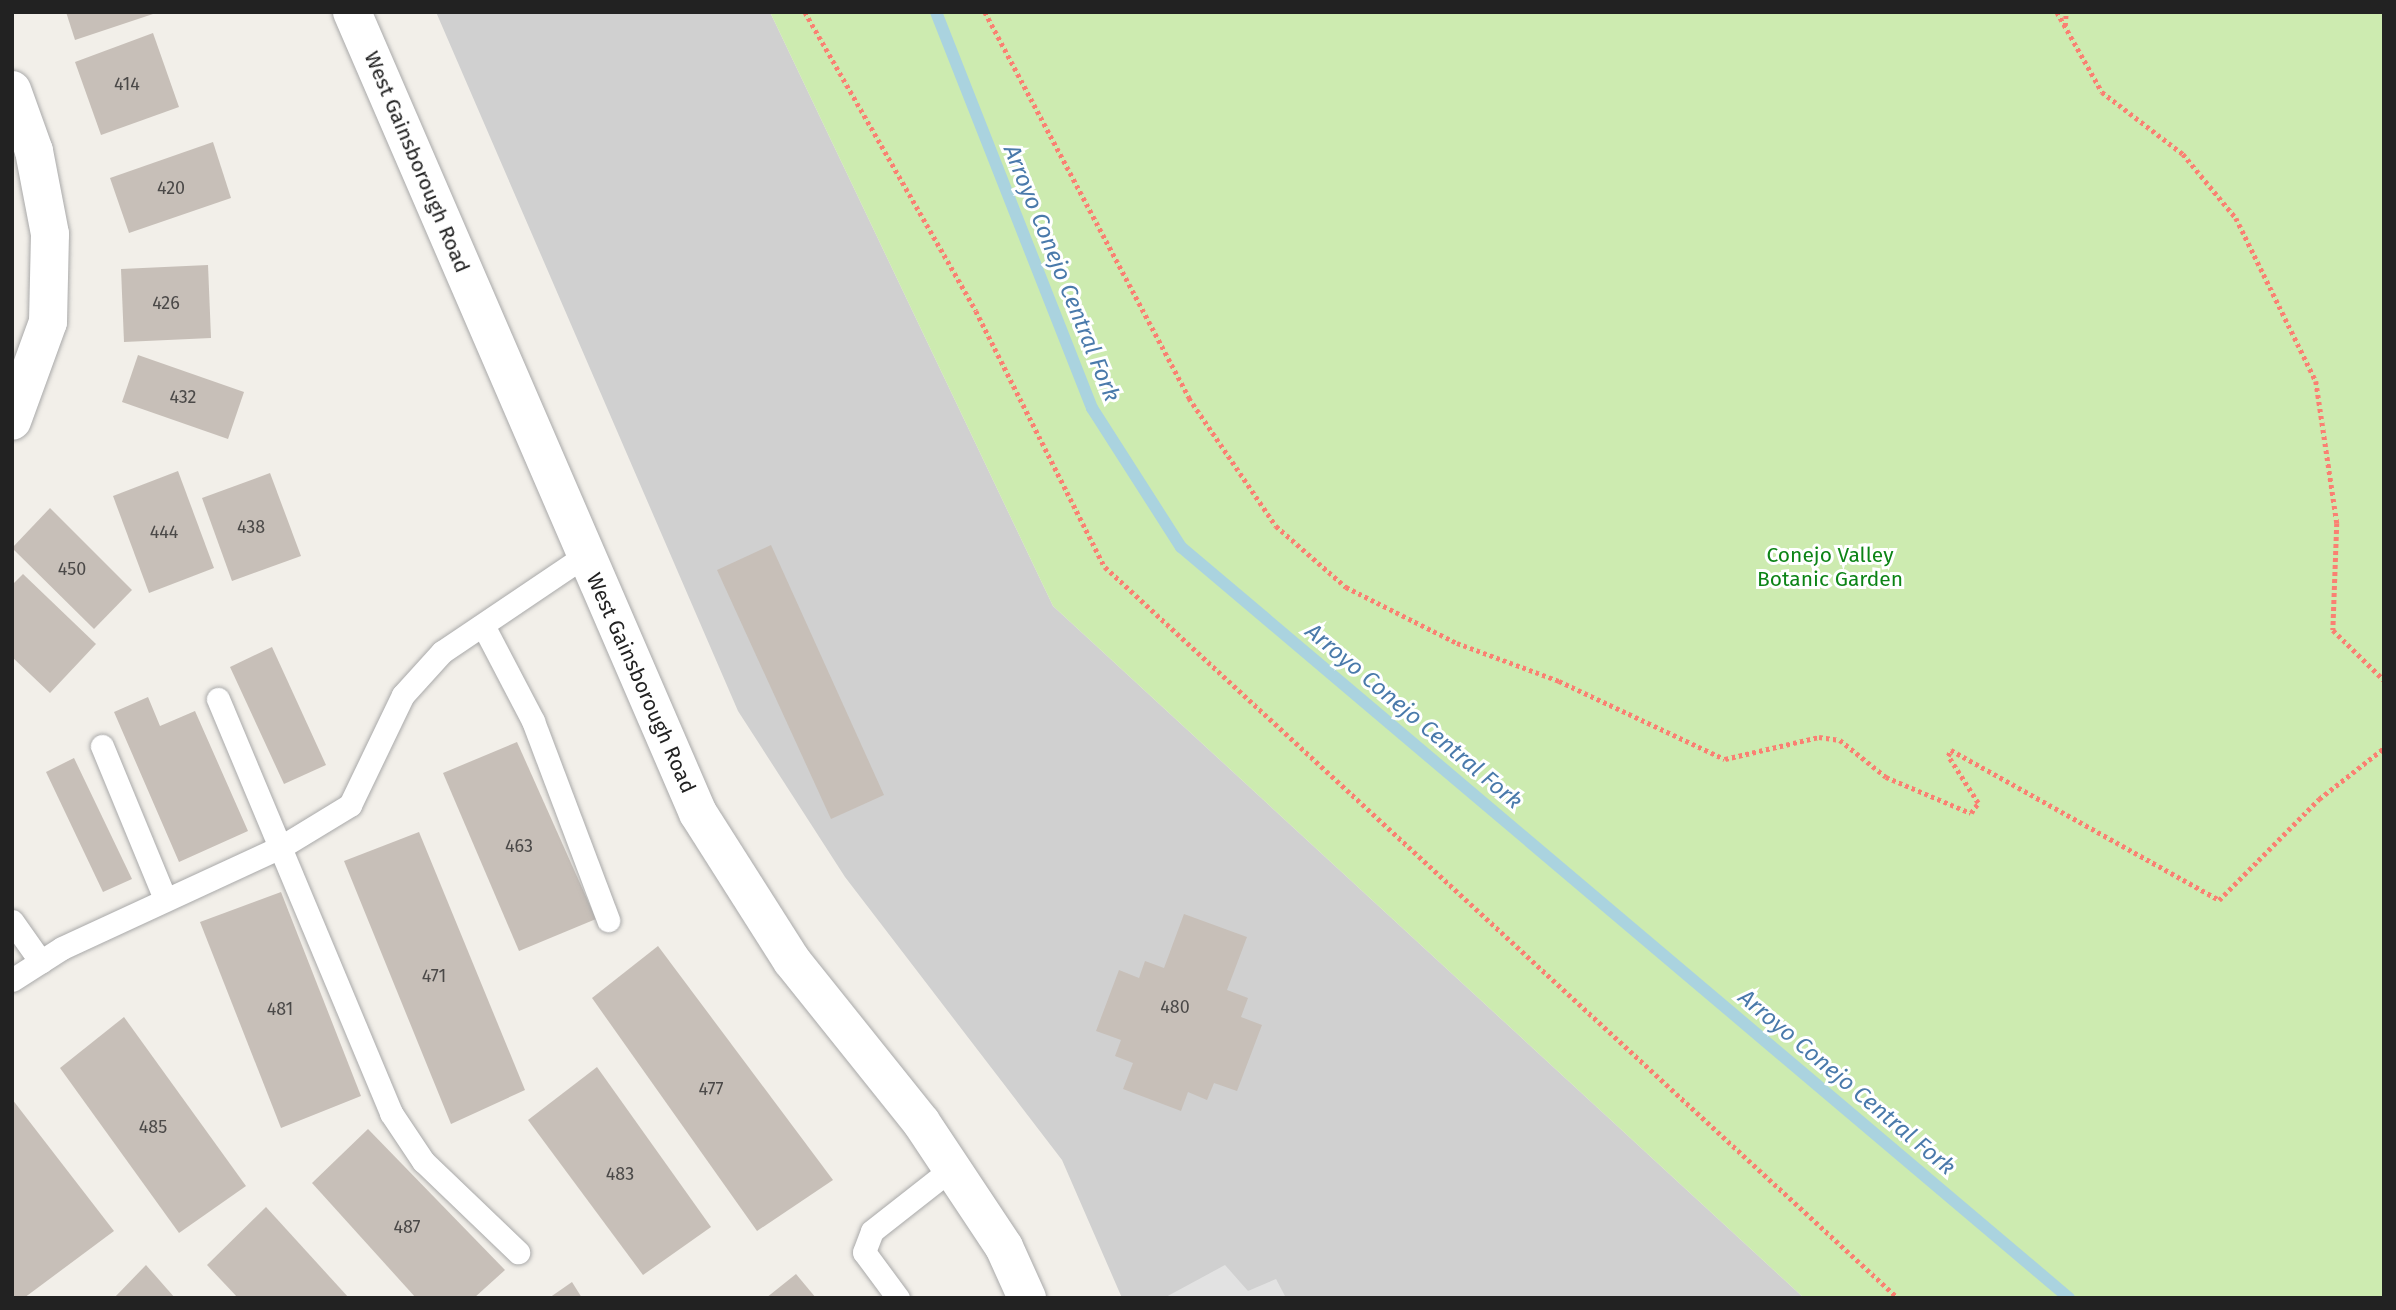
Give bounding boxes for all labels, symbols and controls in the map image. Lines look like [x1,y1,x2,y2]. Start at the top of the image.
street label: West Gainsborough Road [359,47,475,277]
house number: 414 [114,73,140,95]
water label: Arroyo Conejo Central Fork [998,141,1126,405]
house number: 420 [157,177,185,199]
house number: 426 [152,292,180,314]
house number: 432 [170,386,196,408]
house number: 438 [237,516,265,538]
house number: 444 [150,521,178,543]
park label: Conejo Valley Botanic Garden [1757,542,1903,592]
house number: 450 [58,558,86,580]
street label: West Gainsborough Road [581,569,701,797]
water label: Arroyo Conejo Central Fork [1300,617,1528,815]
house number: 463 [505,835,533,857]
house number: 471 [422,965,446,987]
water label: Arroyo Conejo Central Fork [1733,983,1961,1181]
house number: 480 [1160,996,1190,1018]
house number: 481 [267,998,293,1020]
house number: 477 [698,1078,724,1100]
house number: 485 [139,1116,167,1138]
house number: 483 [606,1163,634,1185]
house number: 487 [393,1216,421,1238]

